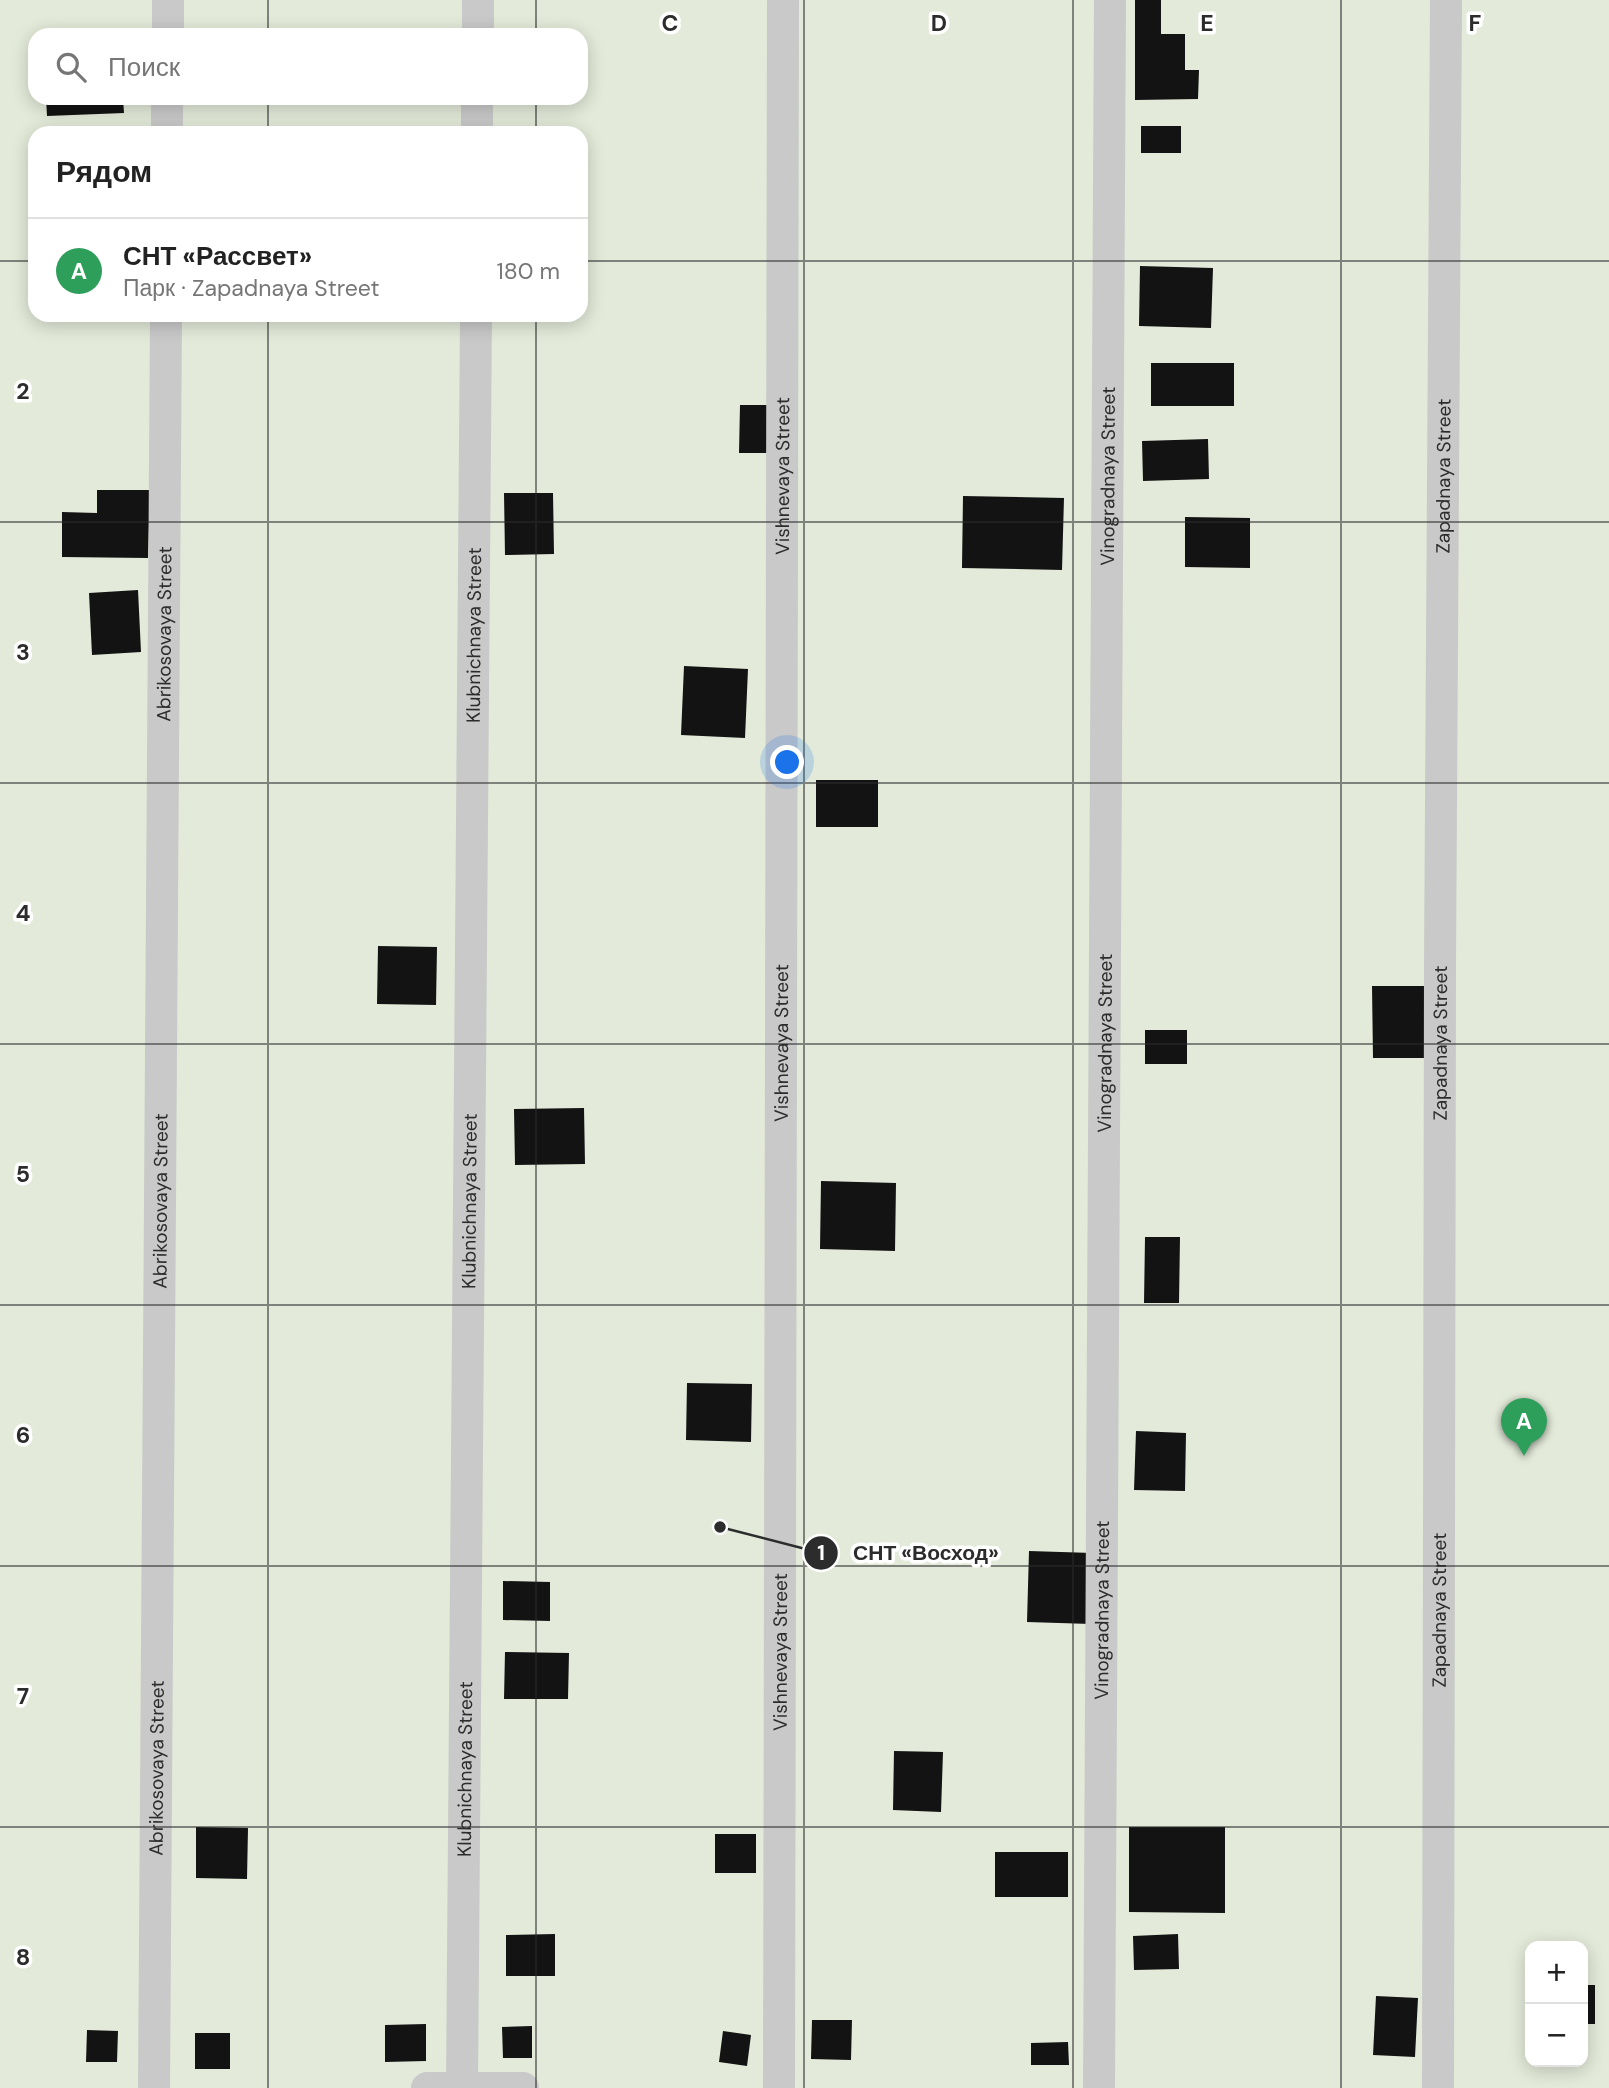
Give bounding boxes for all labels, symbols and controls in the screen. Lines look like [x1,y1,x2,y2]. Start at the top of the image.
text: C [662,8,678,38]
text: D [931,8,947,38]
text: E [1200,8,1214,38]
text: F [1469,8,1482,38]
search box [28,28,588,105]
icon: search [52,48,90,86]
text: Поиск [108,50,180,84]
text: Рядом [56,152,152,191]
text: СНТ «Рассвет» [123,239,312,273]
text: A [71,256,87,286]
text: 180 m [496,256,560,286]
text: Парк · Zapadnaya Street [123,273,380,303]
text: 2 [16,376,30,406]
street label: Vinogradnaya Street [1095,386,1120,566]
street label: Vishnevaya Street [769,397,795,555]
street label: Zapadnaya Street [1430,398,1456,554]
street label: Abrikosovaya Street [151,546,177,722]
street label: Klubnichnaya Street [460,547,487,723]
text: 3 [16,637,30,667]
your location [770,745,804,779]
text: 4 [16,898,31,928]
street label: Vinogradnaya Street [1092,953,1117,1133]
street label: Vishnevaya Street [768,964,794,1122]
street label: Zapadnaya Street [1427,965,1452,1121]
street label: Abrikosovaya Street [147,1113,173,1289]
street label: Klubnichnaya Street [456,1113,482,1289]
text: 5 [16,1159,30,1189]
pin: A [1501,1398,1547,1456]
text: 6 [16,1420,30,1450]
street label: Vinogradnaya Street [1089,1520,1114,1700]
callout: СНТ «Восход» [804,1532,1013,1574]
street label: Zapadnaya Street [1426,1532,1451,1688]
text: 1 [817,1539,825,1567]
text: СНТ «Восход» [853,1539,999,1567]
street label: Vishnevaya Street [767,1573,792,1731]
street label: Abrikosovaya Street [143,1680,169,1856]
text: 7 [17,1681,29,1711]
street label: Klubnichnaya Street [451,1681,478,1857]
map controls [1525,1941,1588,2067]
button: + [1525,1941,1588,2004]
text: 8 [16,1942,30,1972]
button: − [1525,2004,1588,2067]

